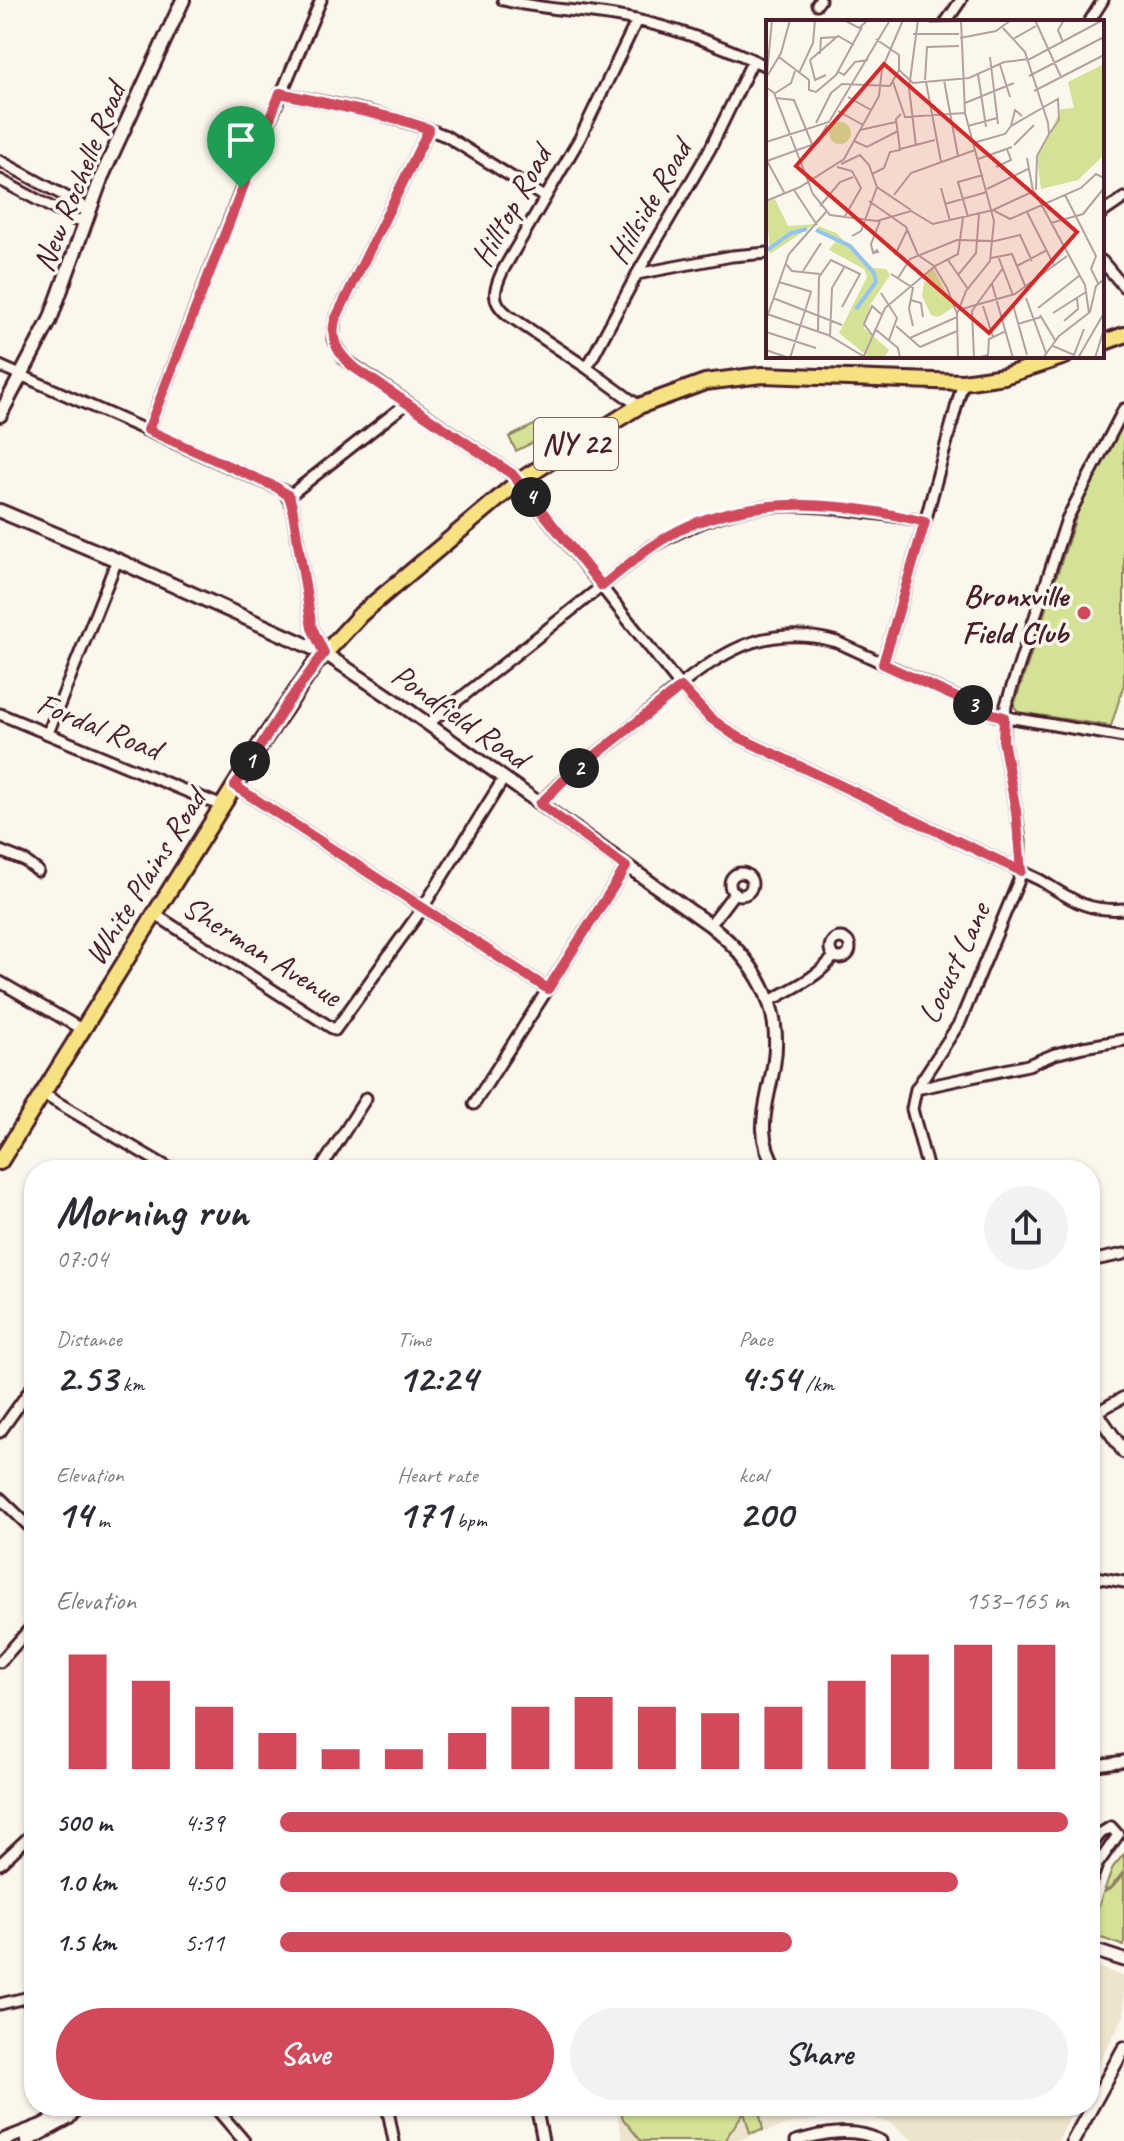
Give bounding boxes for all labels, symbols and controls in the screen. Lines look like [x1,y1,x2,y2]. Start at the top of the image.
inset map [766,20,1104,358]
street label: New Rochelle Road [22,72,137,278]
pin [207,106,275,188]
icon: arrive [219,118,263,162]
street label: Hillside Road [597,128,704,271]
street label: Hilltop Road [461,134,563,273]
road number: NY 22 [534,418,618,470]
pin: 4 [511,477,551,517]
text: 4 [526,483,536,511]
place label: Bronxville Field Club [962,575,1071,653]
marker: Bronxville Field Club [1075,604,1093,622]
street label: Pondfield Road [384,654,541,781]
street label: Fordal Road [31,683,171,771]
pin: 3 [953,685,993,725]
text: 3 [968,691,978,719]
pin: 1 [230,741,270,781]
text: 1 [245,747,255,775]
pin: 2 [559,748,599,788]
text: 2 [574,754,584,782]
street label: White Plains Road [75,778,218,973]
street label: Sherman Avenue [175,886,351,1017]
street label: Locust Lane [908,894,1001,1030]
text: Morning run [56,1184,248,1239]
button: share [984,1186,1068,1270]
text: 07:04 [56,1242,108,1275]
text: Distance [56,1325,122,1353]
text: Time [397,1325,431,1353]
text: Pace [739,1325,773,1353]
text: 2.53 [56,1353,117,1403]
text: 12:24 [397,1353,477,1403]
text: 4:54 [739,1353,800,1403]
text: km [117,1370,144,1398]
text: /km [800,1370,834,1398]
text: Elevation [56,1461,124,1489]
text: Heart rate [397,1461,478,1489]
text: kcal [739,1461,768,1489]
text: 14 [56,1489,92,1539]
text: 171 [397,1489,451,1539]
text: 200 [739,1489,793,1539]
text: m [92,1506,110,1534]
text: bpm [451,1506,487,1534]
text: Elevation [56,1584,136,1617]
text: 153–165 m [965,1584,1068,1617]
text: 500 m [56,1806,112,1839]
text: 4:39 [184,1806,224,1839]
text: 1.0 km [56,1866,116,1899]
text: 4:50 [184,1866,224,1899]
text: 1.5 km [56,1926,116,1959]
text: 5:11 [184,1926,224,1959]
button: Save [56,2008,554,2100]
button: Share [570,2008,1068,2100]

